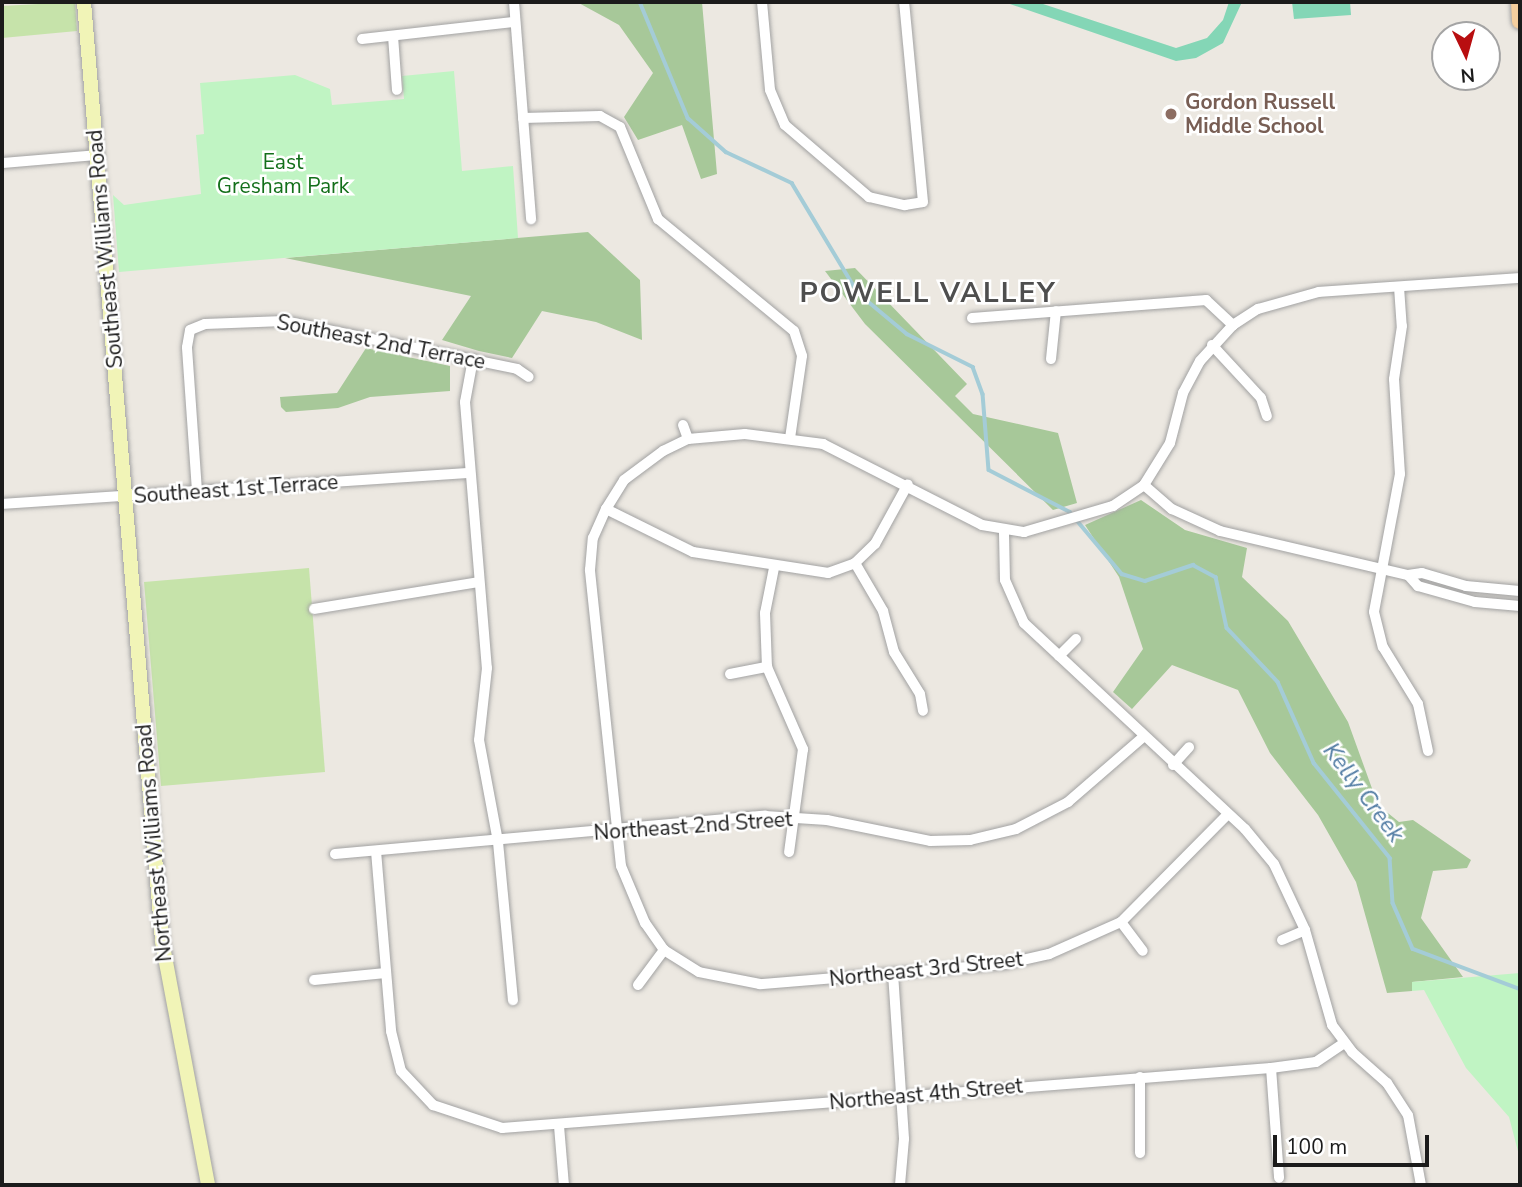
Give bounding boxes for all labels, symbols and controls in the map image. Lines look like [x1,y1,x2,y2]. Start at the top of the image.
north arrow [1431,21,1501,91]
text: N [1459,61,1476,88]
place label: Gordon Russell Middle School [1185,89,1335,139]
marker: Gordon Russell Middle School [1163,106,1179,122]
street label: Southeast Williams Road [82,129,128,369]
park label: East Gresham Park [217,149,349,199]
district label: POWELL VALLEY [801,276,1055,310]
street label: Southeast 2nd Terrace [275,309,487,375]
street label: Southeast 1st Terrace [133,469,339,509]
street label: Northeast Williams Road [131,723,177,963]
water label: Kelly Creek [1317,738,1409,848]
street label: Northeast 2nd Street [593,806,793,846]
street label: Northeast 3rd Street [828,946,1024,992]
street label: Northeast 4th Street [828,1073,1024,1115]
scale bar [1277,1120,1433,1164]
text: 100 m [1286,1133,1347,1161]

